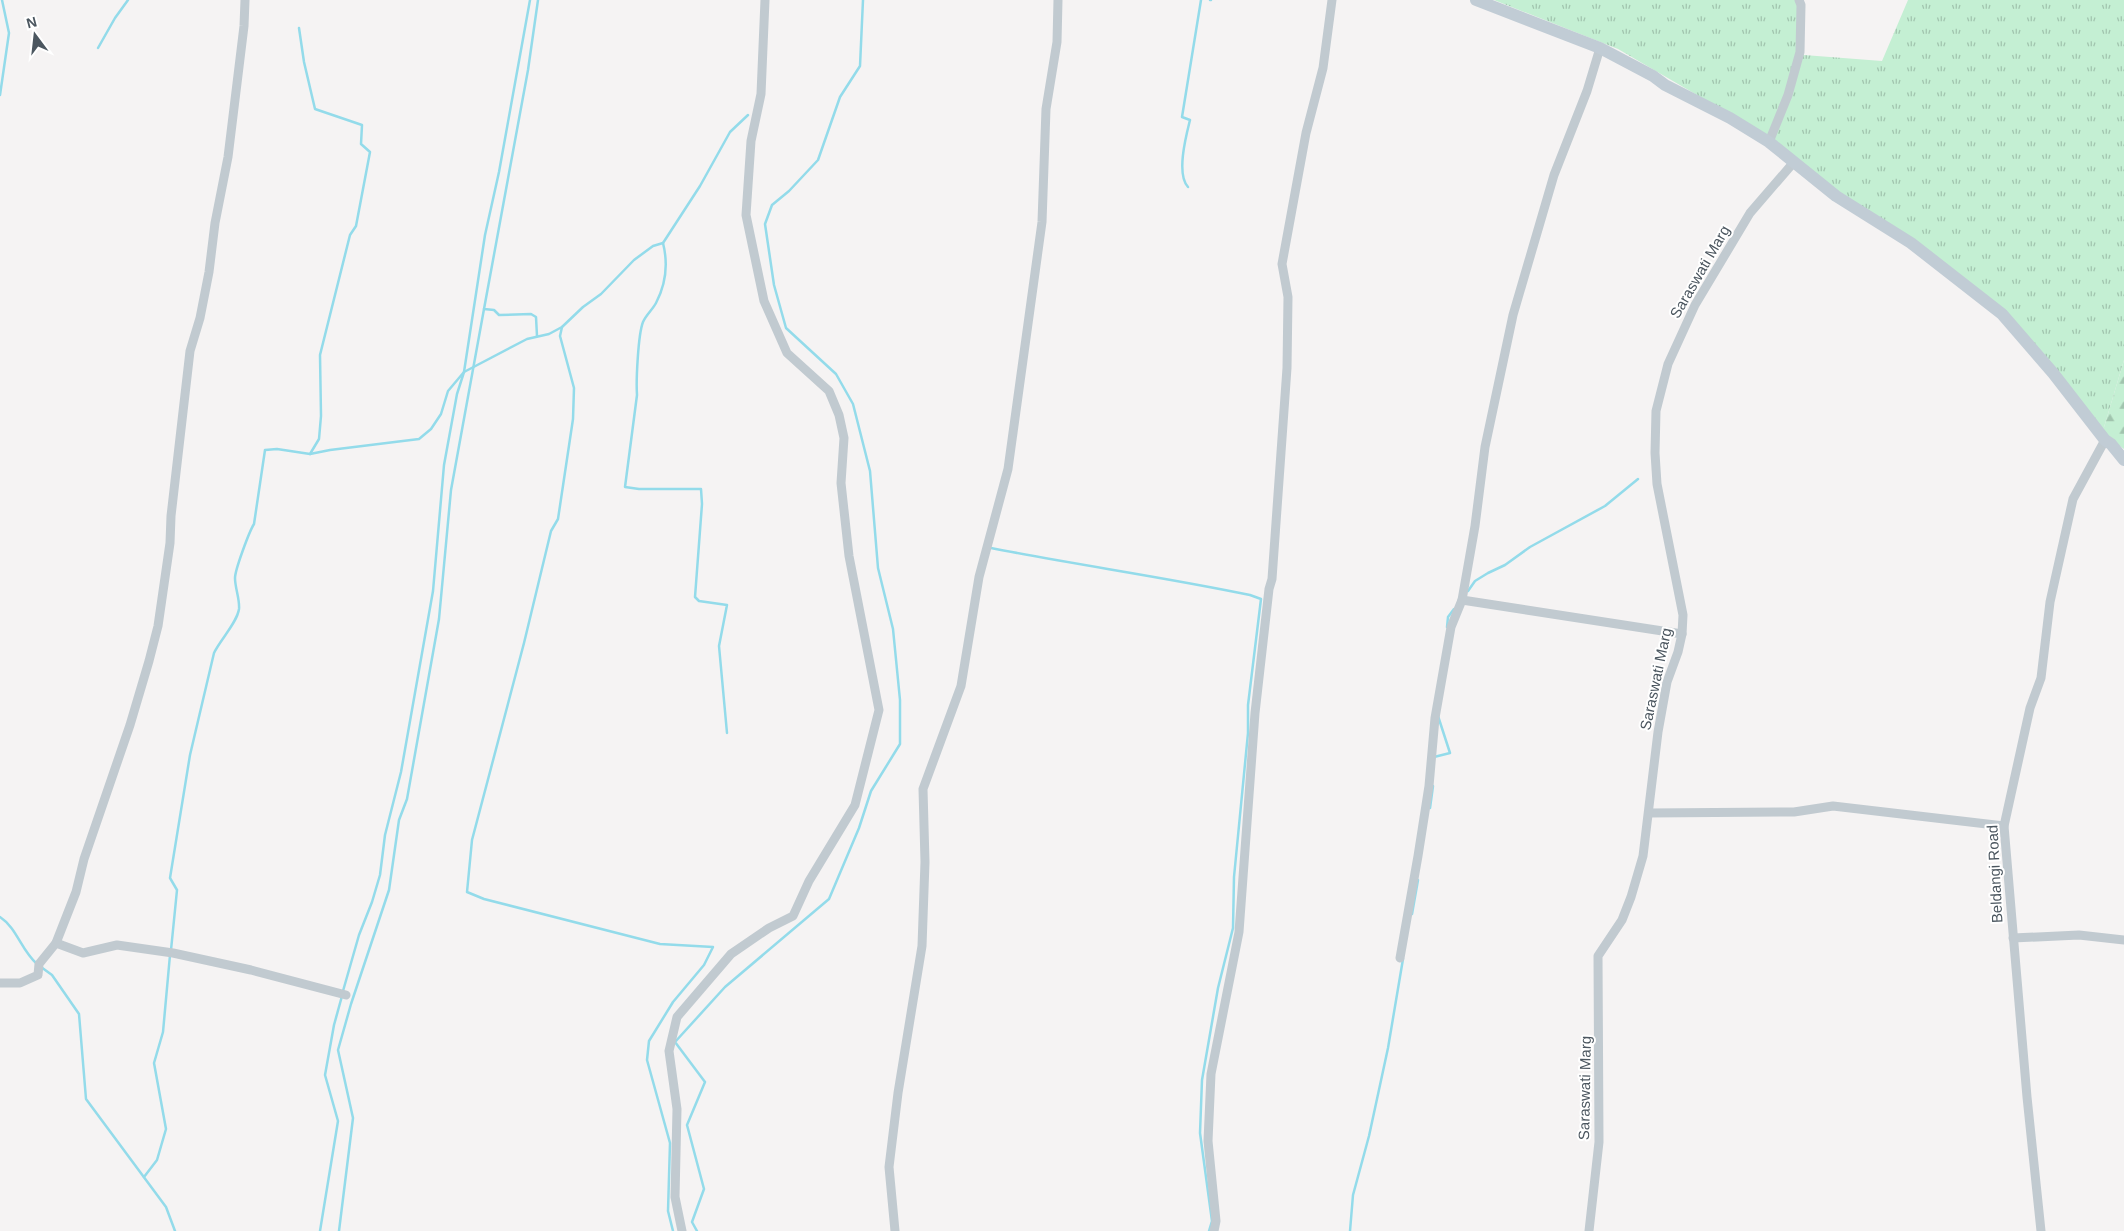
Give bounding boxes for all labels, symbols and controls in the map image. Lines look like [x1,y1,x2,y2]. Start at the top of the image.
north arrow [10,10,60,60]
text: N [25,13,39,31]
street label: Saraswati Marg [1666,222,1733,321]
street label: Saraswati Marg [1636,626,1675,732]
street label: Beldangi Road [1983,824,2006,924]
street label: Saraswati Marg [1575,1036,1594,1140]

